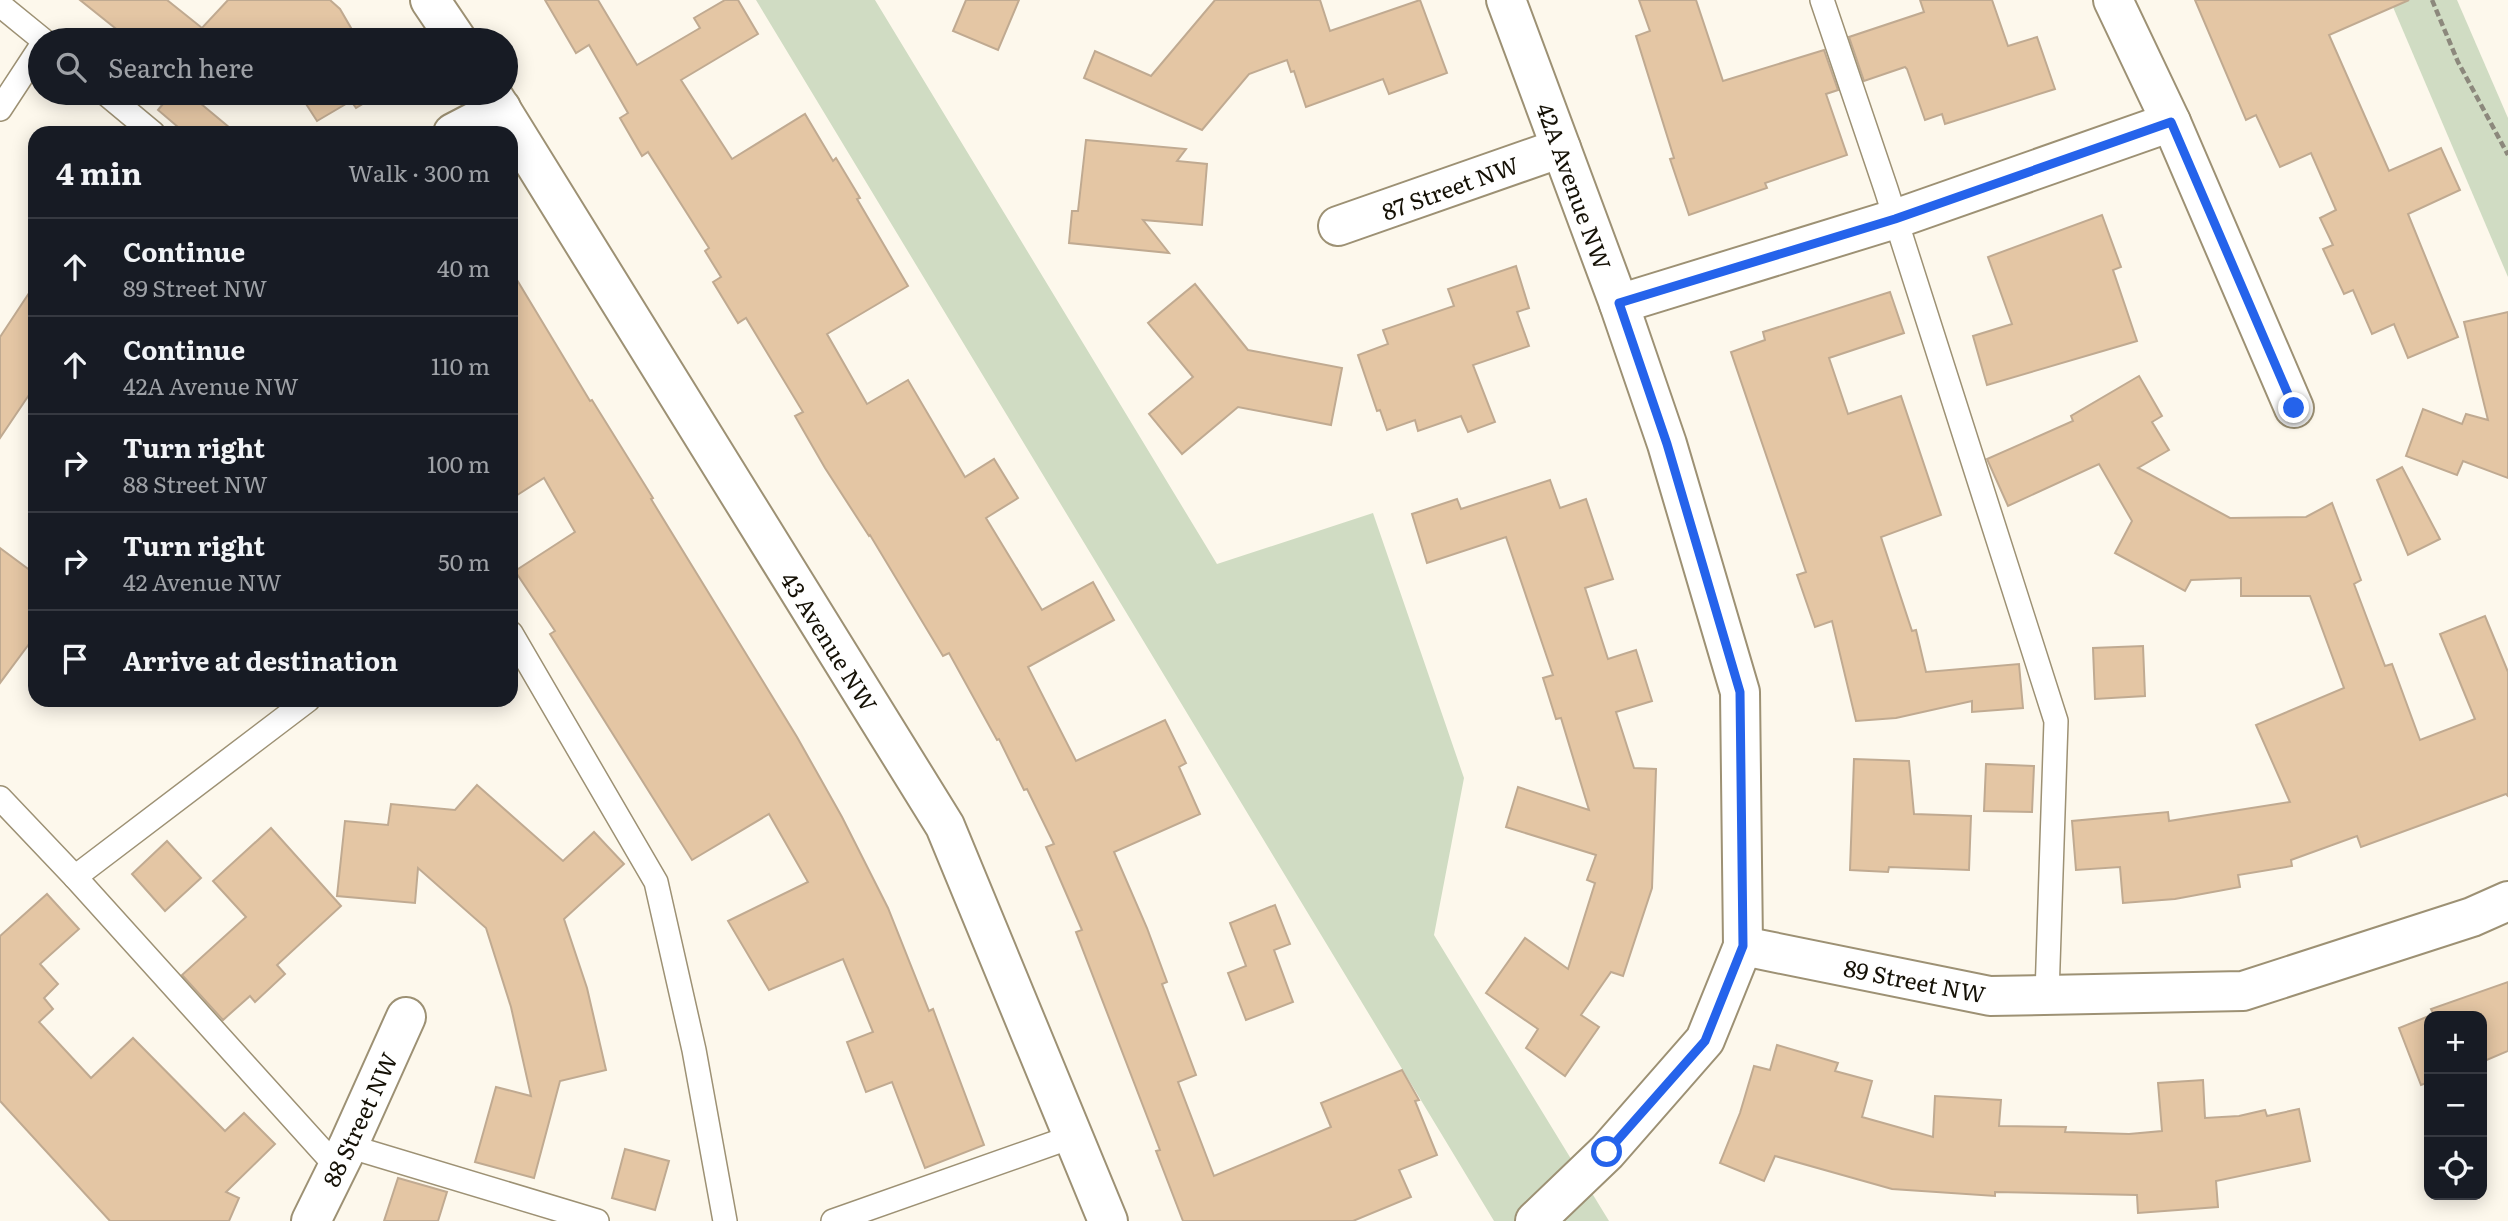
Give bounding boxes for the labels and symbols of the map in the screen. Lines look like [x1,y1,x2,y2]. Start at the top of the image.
street label: 42A Avenue NW [1529,98,1621,274]
street label: 87 Street NW [1377,146,1523,228]
route end [2278,392,2309,423]
street label: 43 Avenue NW [773,564,887,718]
street label: 89 Street NW [1841,950,1989,1010]
street label: 88 Street NW [313,1046,405,1192]
route start [1591,1136,1622,1167]

